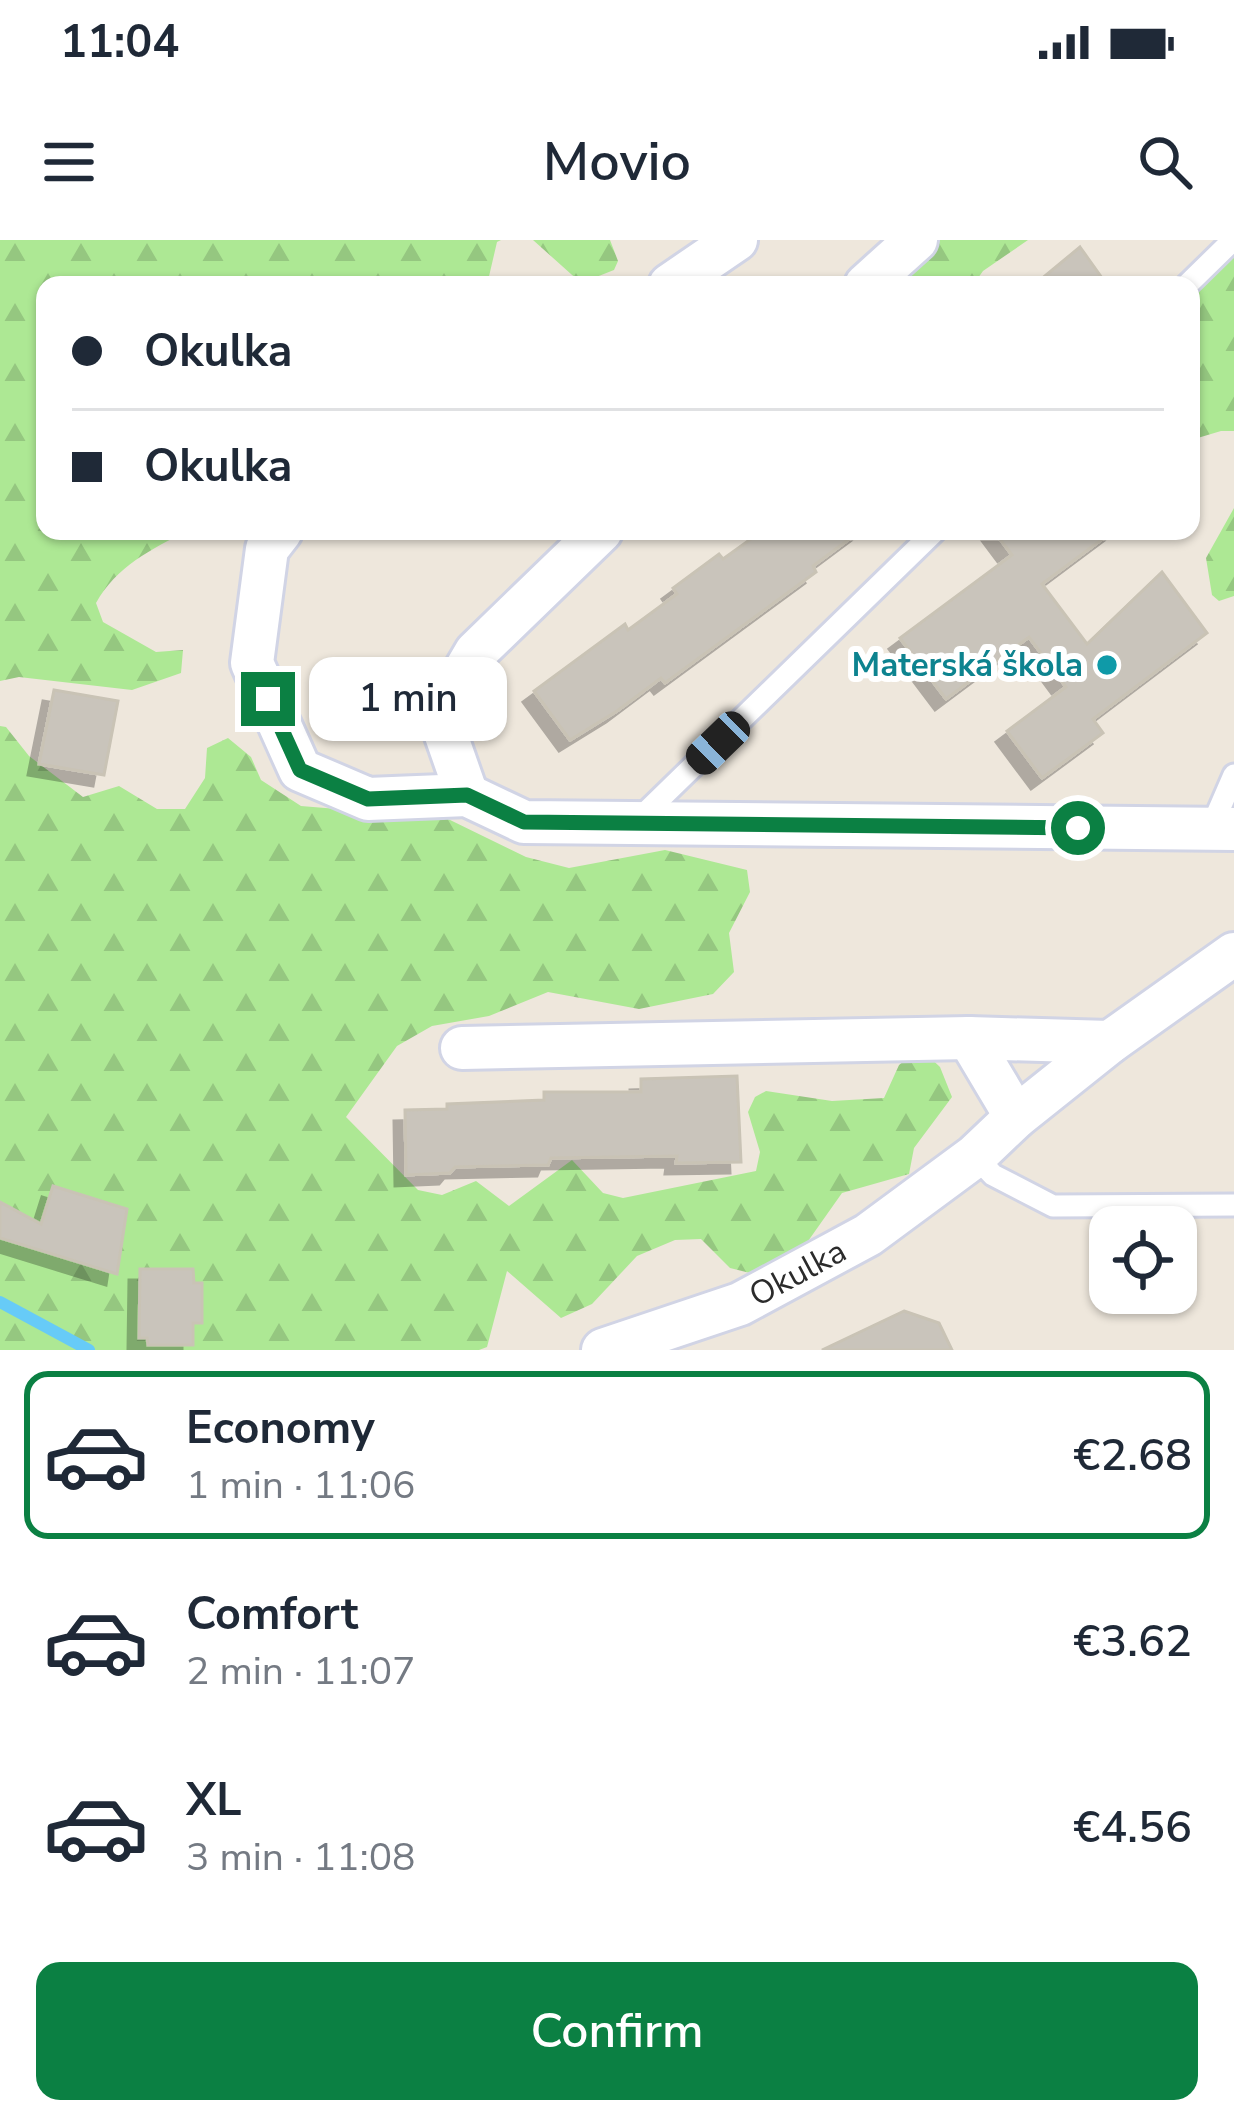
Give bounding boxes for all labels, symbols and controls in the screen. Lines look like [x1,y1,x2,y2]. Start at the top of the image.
text: 11:04 [60,12,179,73]
text: Movio [543,125,691,199]
icon: menu [36,129,102,195]
icon: search [1132,129,1198,195]
text: Okulka [144,321,292,382]
text: Okulka [144,436,292,497]
place label: Materská škola [852,643,1083,688]
marker: Materská škola [1094,652,1120,678]
callout: 1 min [310,657,508,741]
route end [241,672,295,726]
text: 1 min [358,672,458,725]
car [680,705,756,781]
route start [1051,801,1105,855]
map controls [1089,1206,1197,1314]
button: locate [1089,1206,1197,1314]
street label: Okulka [741,1228,854,1317]
text: Economy [186,1398,375,1459]
icon: car [42,1401,150,1509]
text: €2.68 [1073,1425,1192,1486]
text: 1 min · 11:06 [186,1459,415,1512]
text: Comfort [186,1584,358,1645]
icon: car [42,1587,150,1695]
text: €3.62 [1073,1611,1192,1672]
text: 2 min · 11:07 [186,1645,415,1698]
text: XL [186,1770,242,1831]
icon: car [42,1773,150,1881]
text: €4.56 [1073,1797,1192,1858]
text: 3 min · 11:08 [186,1831,415,1884]
button: Confirm [36,1962,1198,2100]

